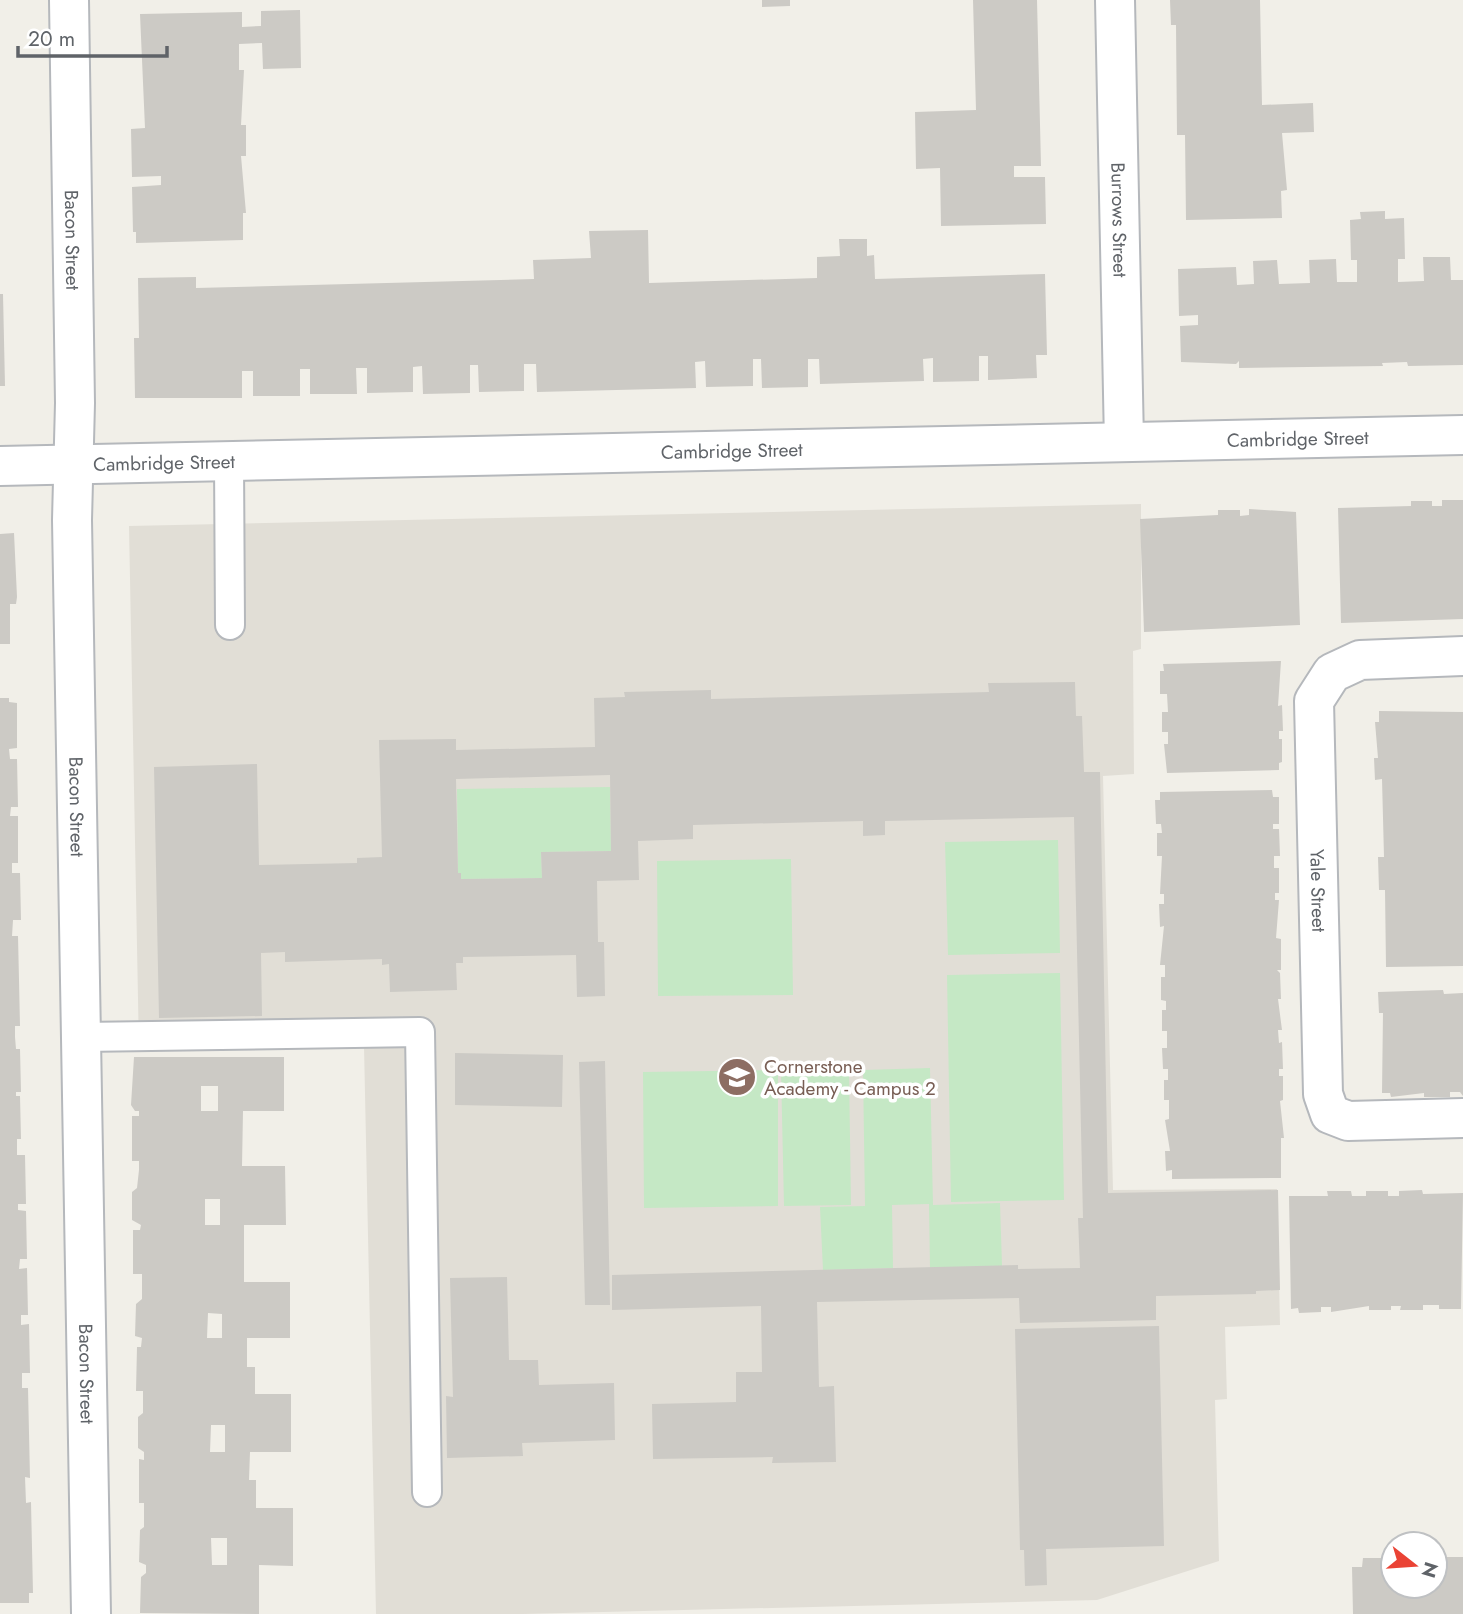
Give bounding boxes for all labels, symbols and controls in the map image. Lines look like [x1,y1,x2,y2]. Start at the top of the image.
scale bar [18,14,166,58]
text: 20 m [28,24,75,54]
street label: Burrows Street [1105,162,1134,278]
street label: Bacon Street [58,190,87,291]
street label: Cambridge Street [1227,423,1369,454]
street label: Cambridge Street [661,435,803,465]
street label: Cambridge Street [93,448,236,478]
street label: Bacon Street [63,757,91,858]
street label: Yale Street [1304,849,1333,933]
place label: Cornerstone Academy - Campus 2 [764,1053,936,1102]
school or university icon: Cornerstone Academy - Campus 2 [716,1056,758,1098]
street label: Bacon Street [72,1323,101,1425]
north arrow [1379,1530,1449,1600]
text: N [1415,1559,1445,1581]

